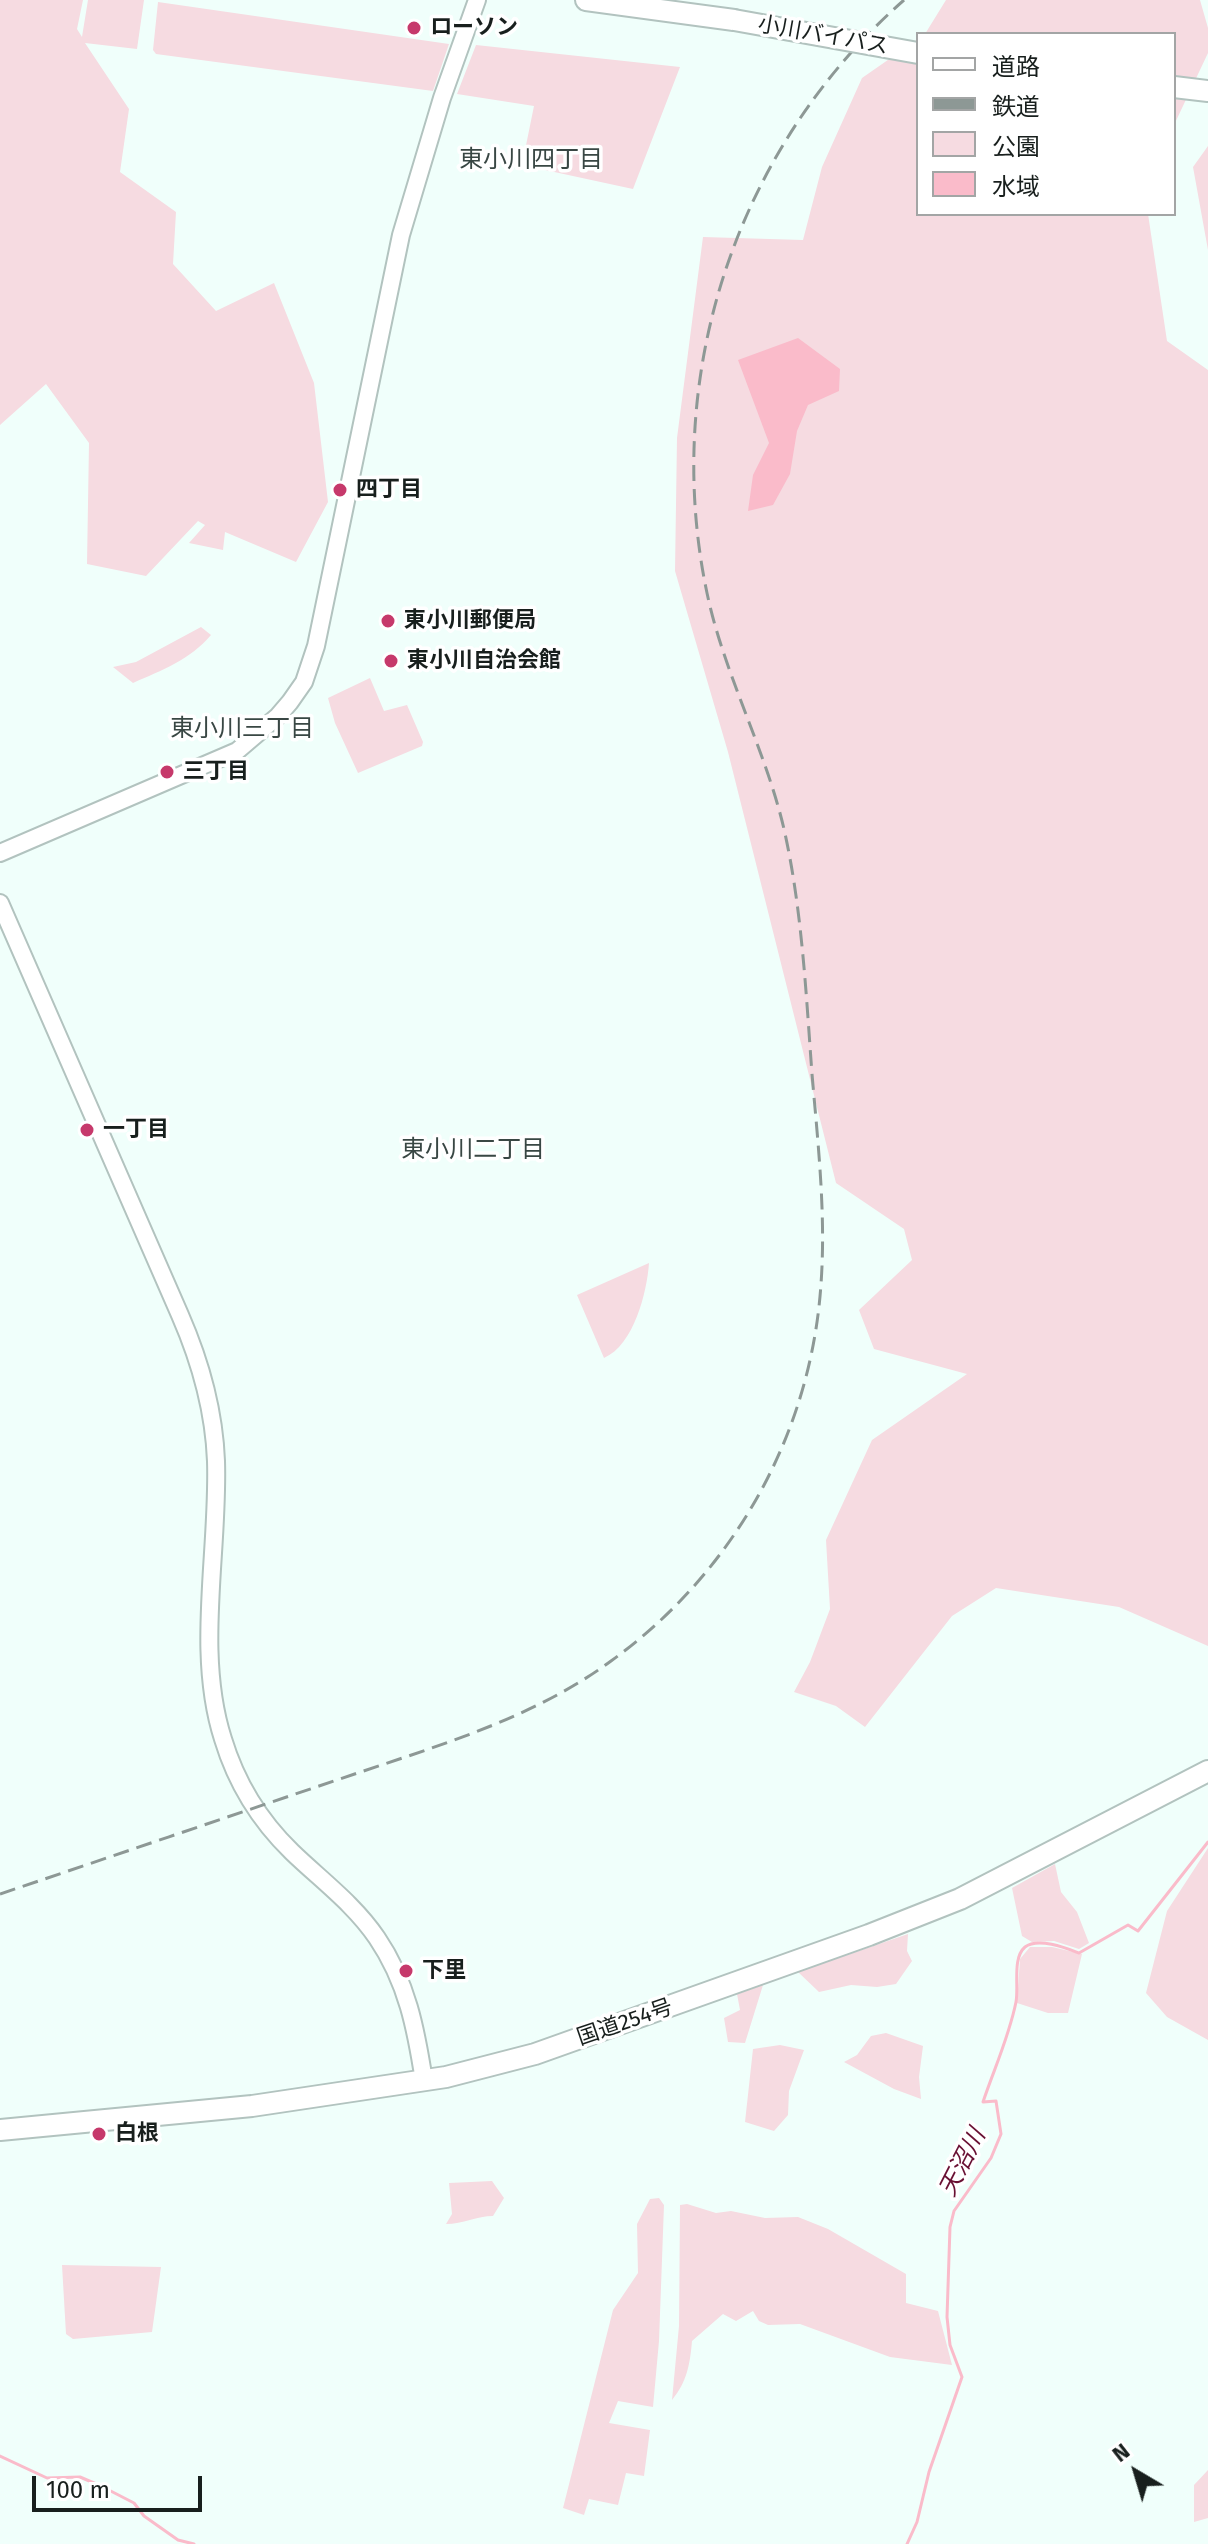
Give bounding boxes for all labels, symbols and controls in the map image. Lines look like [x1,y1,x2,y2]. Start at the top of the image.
street label: 小川バイパス [756,12,890,60]
place label: ローソン [430,15,518,41]
marker: ローソン [405,19,423,37]
legend [916,32,1176,216]
text: 道路 [992,53,1040,81]
text: 鉄道 [992,93,1040,121]
text: 公園 [992,133,1040,161]
district label: 東小川四丁目 [459,146,603,174]
text: 水域 [992,173,1040,201]
place label: 四丁目 [356,477,422,503]
marker: 四丁目 [331,481,349,499]
place label: 東小川郵便局 [404,608,536,634]
marker: 東小川郵便局 [379,612,397,630]
place label: 東小川自治会館 [407,648,561,674]
marker: 東小川自治会館 [382,652,400,670]
district label: 東小川三丁目 [170,715,314,743]
place label: 三丁目 [183,759,249,785]
marker: 三丁目 [158,763,176,781]
place label: 一丁目 [103,1117,169,1143]
marker: 一丁目 [78,1121,96,1139]
district label: 東小川二丁目 [401,1136,545,1164]
place label: 下里 [422,1958,466,1984]
marker: 下里 [397,1962,415,1980]
street label: 国道254号 [574,1994,676,2052]
place label: 白根 [115,2121,159,2147]
water label: 天沼川 [934,2124,992,2202]
marker: 白根 [90,2125,108,2143]
north arrow [1096,2432,1176,2512]
text: N [1107,2438,1135,2468]
scale bar [36,2460,206,2510]
text: 100 m [46,2476,110,2504]

